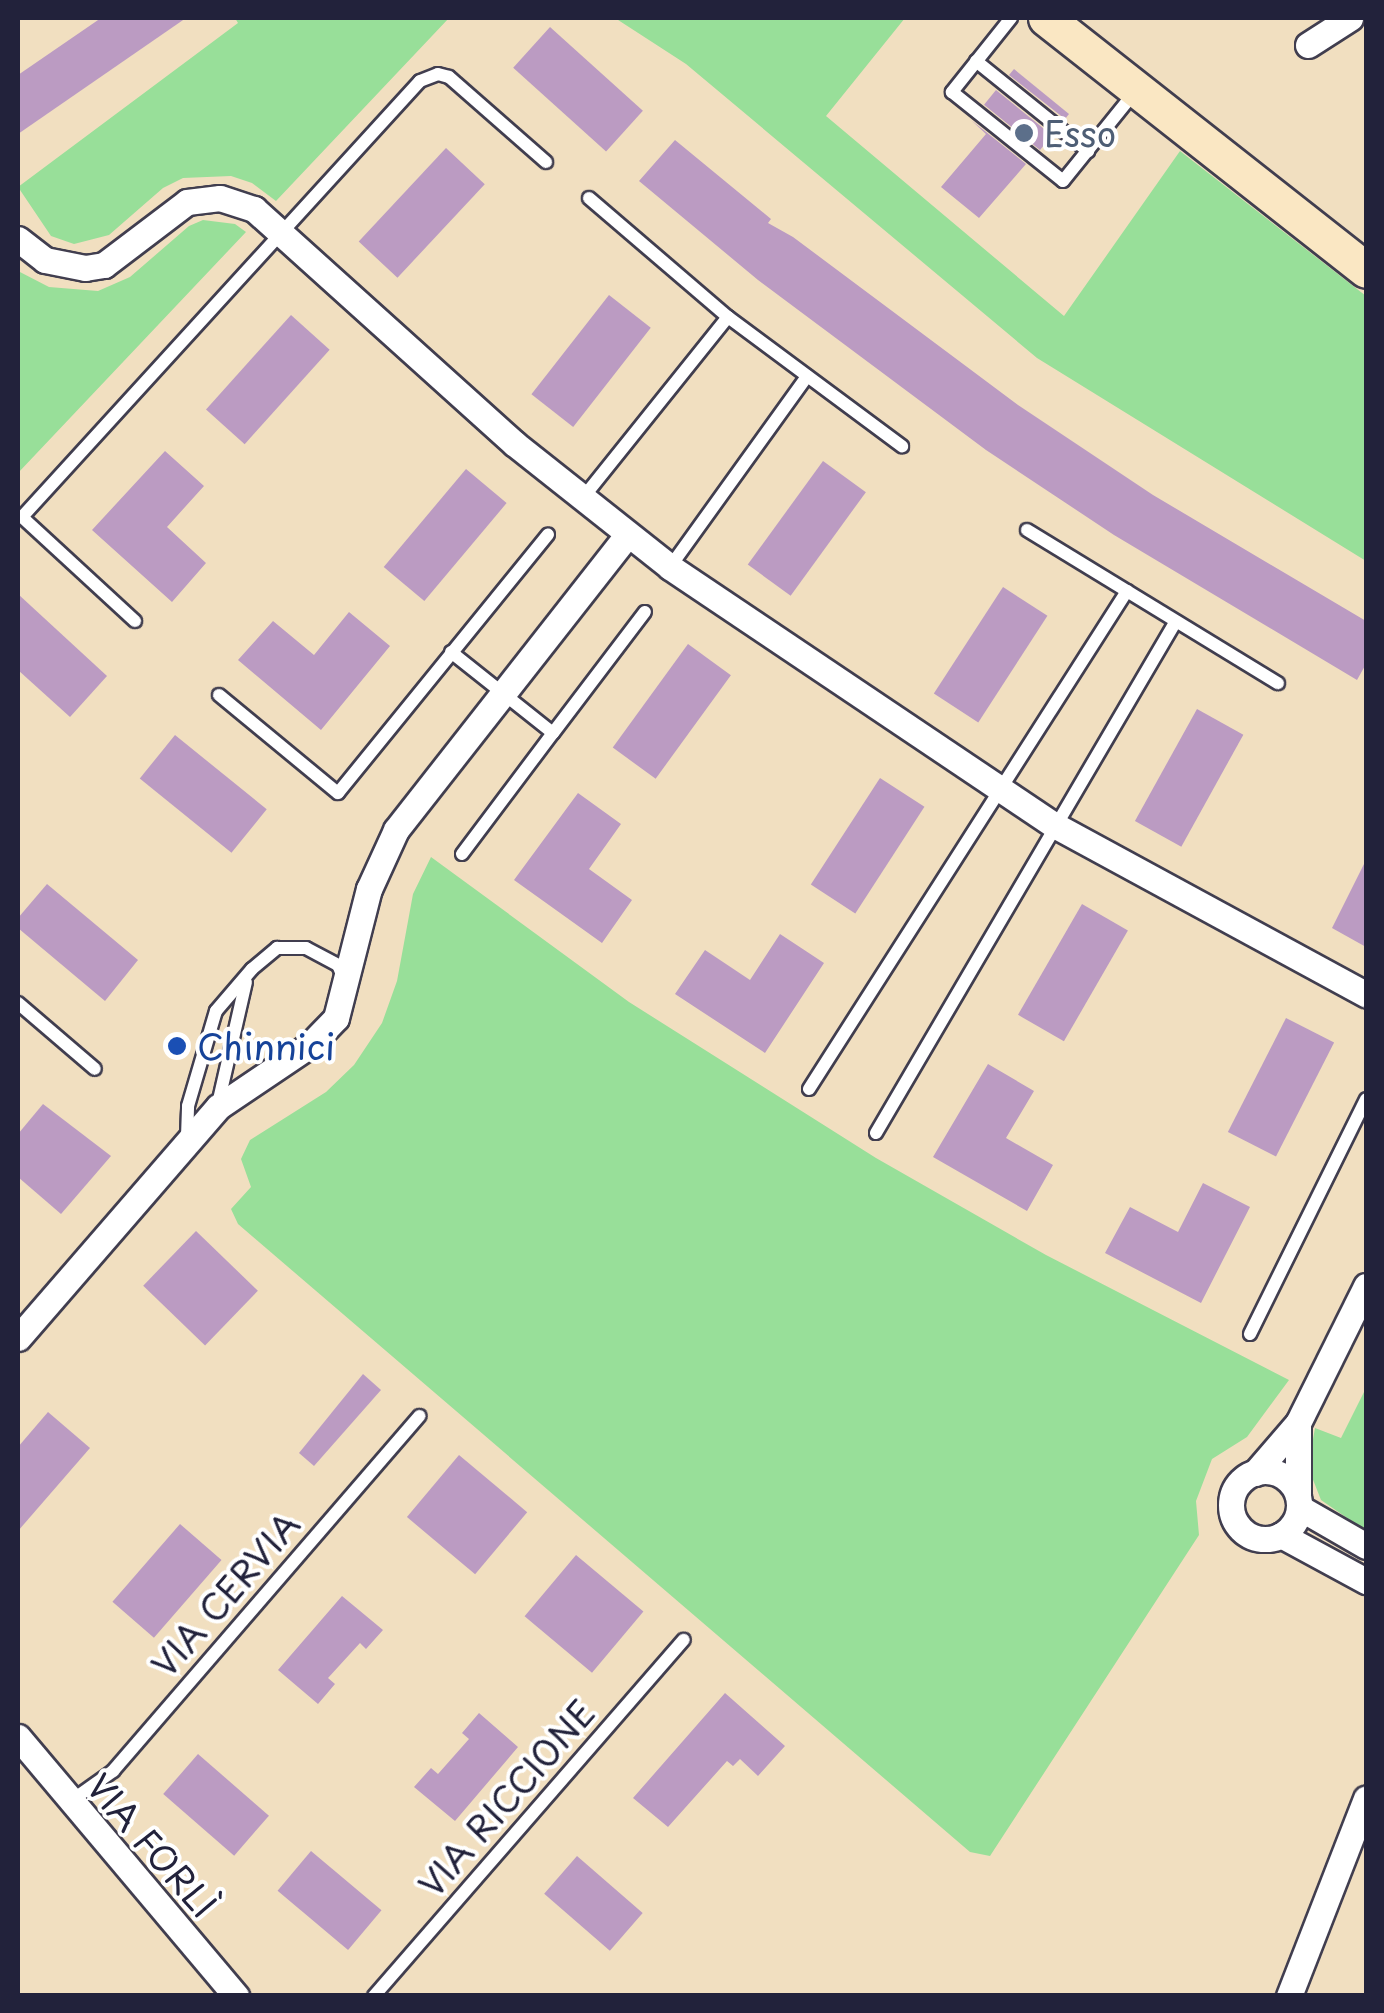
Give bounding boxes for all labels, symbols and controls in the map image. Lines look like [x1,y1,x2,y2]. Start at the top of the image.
place label: Esso [1044,112,1116,154]
marker: Esso [1013,122,1035,144]
place label: Chinnici [197,1025,335,1067]
marker: Chinnici [166,1035,188,1057]
street label: VIA CERVIA [142,1503,308,1685]
street label: VIA RICCIONE [409,1691,603,1905]
street label: VIA FORLÌ [79,1765,225,1925]

